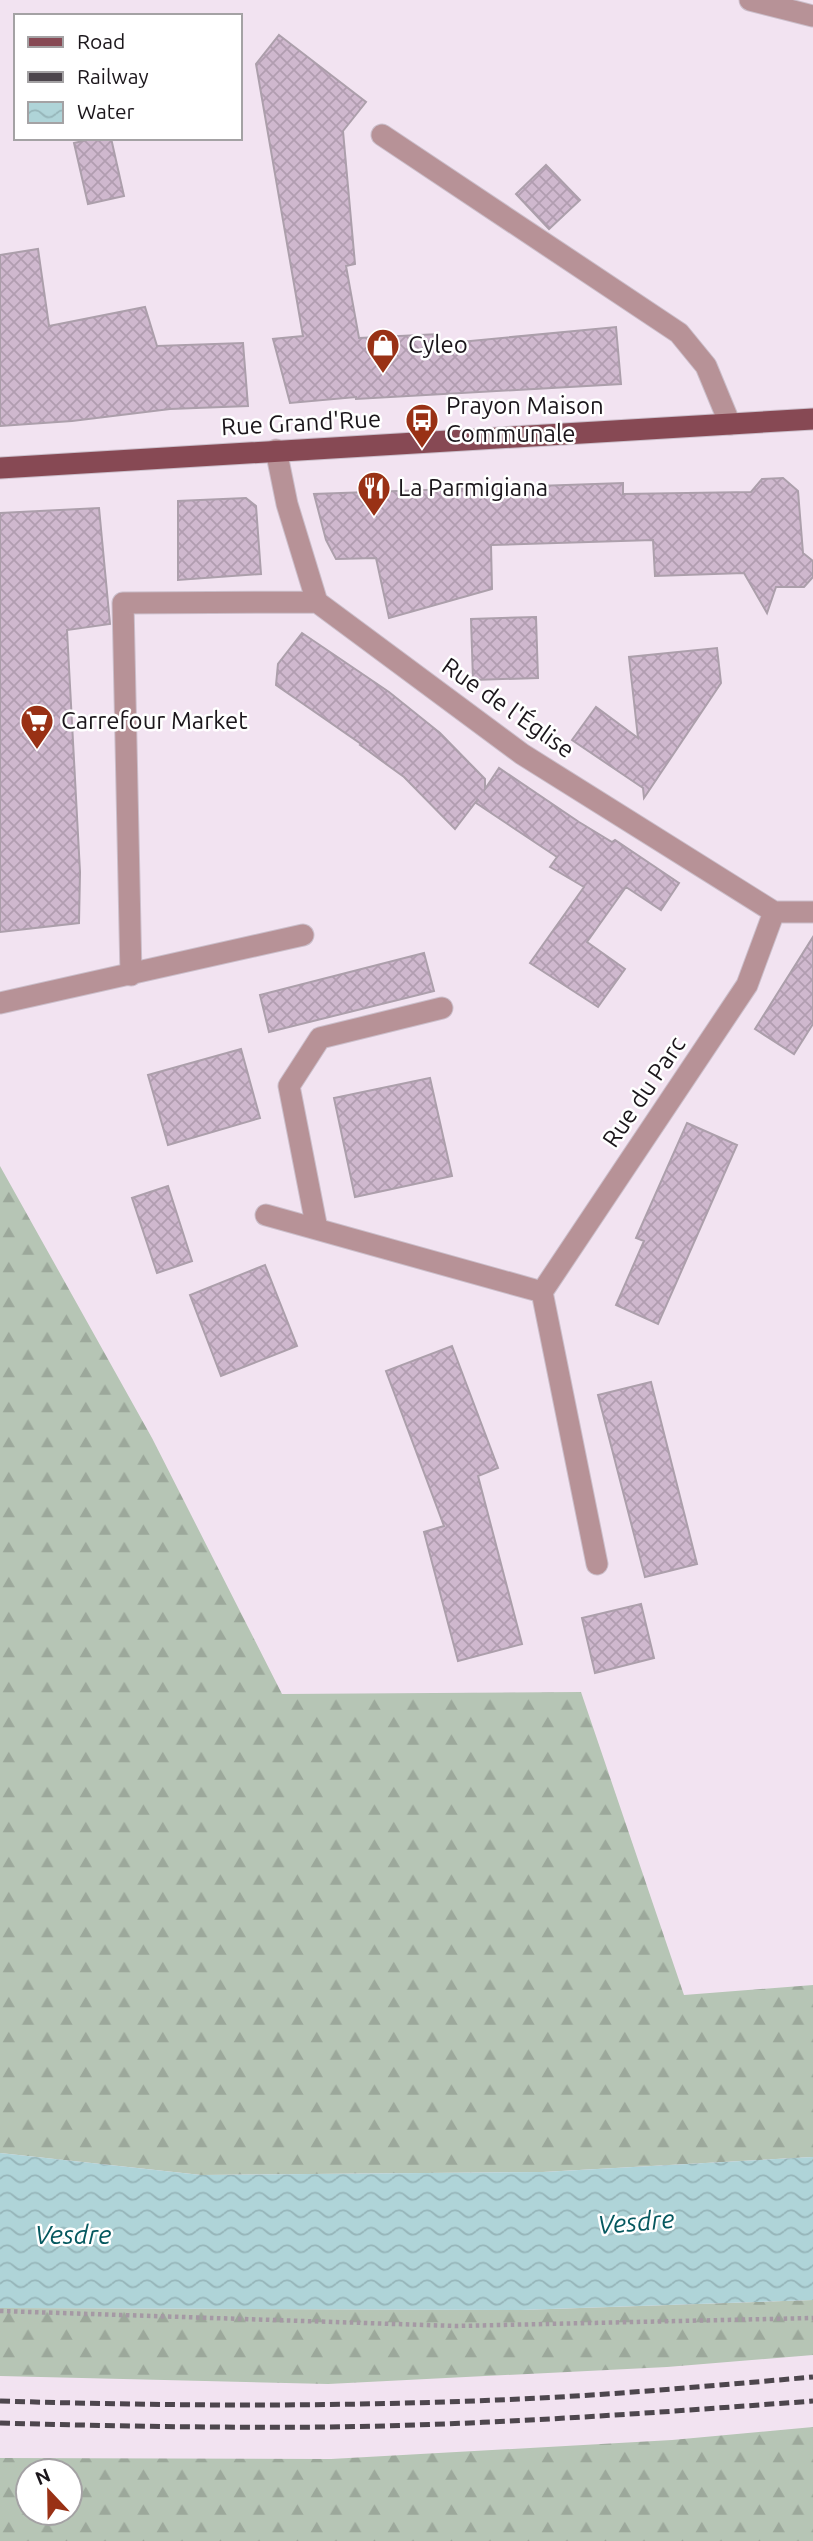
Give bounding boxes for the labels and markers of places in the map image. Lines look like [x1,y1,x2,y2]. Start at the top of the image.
shop icon: Cyleo [364,326,402,375]
place label: Cyleo [408,331,468,358]
place label: Prayon Maison Communale [446,392,604,447]
bus stop icon: Prayon Maison Communale [403,401,441,450]
restaurant icon: La Parmigiana [355,469,393,518]
place label: La Parmigiana [398,474,548,501]
supermarket icon: Carrefour Market [18,702,56,751]
place label: Carrefour Market [61,707,248,734]

